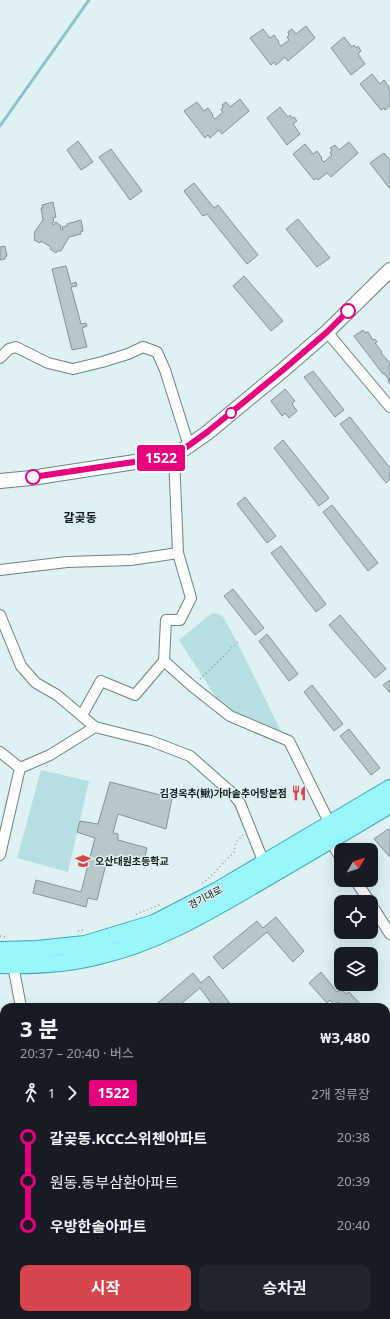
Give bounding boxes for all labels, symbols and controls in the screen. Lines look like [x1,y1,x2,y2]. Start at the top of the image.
unlabelled marker [340,303,356,319]
unlabelled marker [225,407,237,419]
line badge: 1522 [133,445,189,471]
text: 1522 [145,448,177,467]
unlabelled marker [25,469,41,485]
district label: 갈곶동 [63,509,97,526]
restaurant icon: 김경옥추(鰍)가마솥추어탕본점 [290,784,308,802]
place label: 김경옥추(鰍)가마솥추어탕본점 [160,786,287,800]
north arrow [334,843,378,887]
map controls [334,843,378,991]
school or university icon: 오산대원초등학교 [74,852,92,870]
place label: 오산대원초등학교 [95,854,169,868]
street label: 경기대로 [185,882,225,912]
button: locate [334,895,378,939]
button: layers [334,947,378,991]
text: 3 분 [20,1013,59,1043]
text: ₩3,480 [320,1027,370,1047]
text: 20:37 – 20:40 · 버스 [20,1044,134,1062]
icon: walk [20,1082,42,1104]
icon: forward [61,1082,83,1104]
text: 1522 [97,1083,129,1102]
text: 1 [48,1084,55,1102]
text: 2개 정류장 [311,1085,370,1103]
text: 갈곶동.KCC스위첸아파트 [50,1128,207,1148]
text: 20:38 [337,1128,370,1146]
text: 원동.동부삼환아파트 [50,1172,178,1192]
text: 20:39 [337,1172,370,1190]
text: 우방한솔아파트 [50,1216,147,1236]
text: 20:40 [337,1216,370,1234]
button: 시작 [20,1265,191,1311]
button: 승차권 [199,1265,370,1311]

